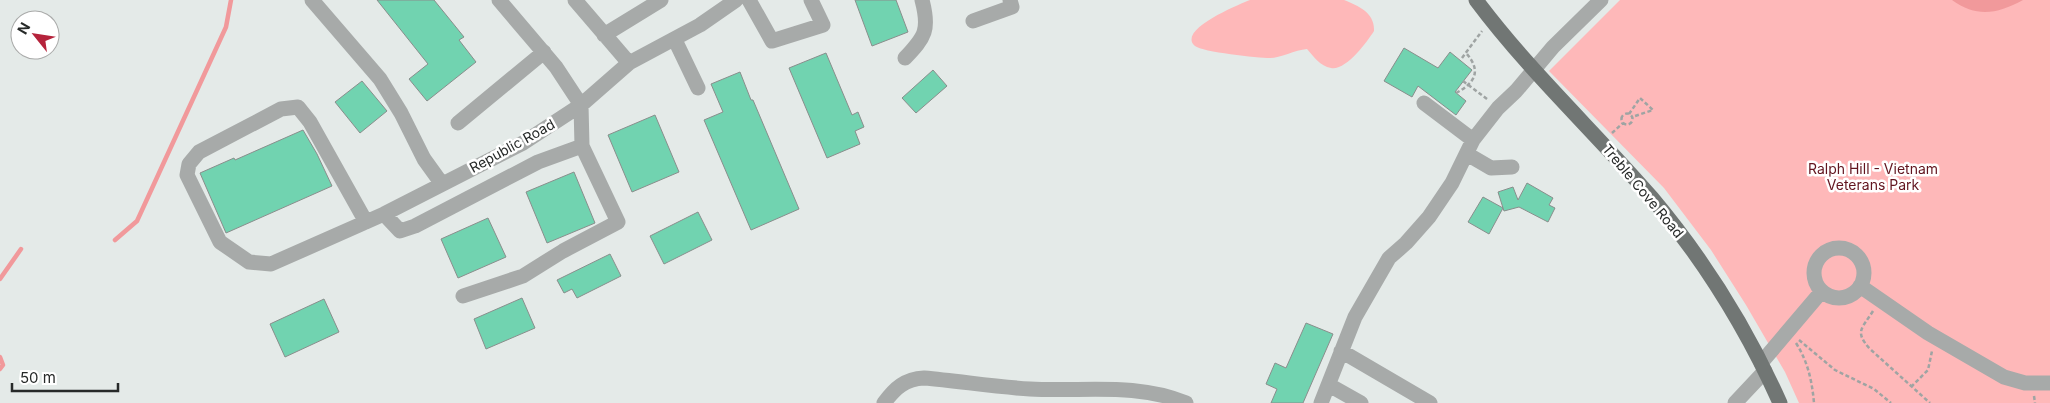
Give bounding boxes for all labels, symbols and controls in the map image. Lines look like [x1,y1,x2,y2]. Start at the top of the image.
north arrow [10,10,60,60]
text: N [13,19,33,37]
street label: Republic Road [466,115,557,176]
street label: Treble Cove Road [1599,140,1688,241]
park label: Ralph Hill - Vietnam Veterans Park [1808,160,1938,193]
scale bar [12,360,119,392]
text: 50 m [20,368,56,387]

